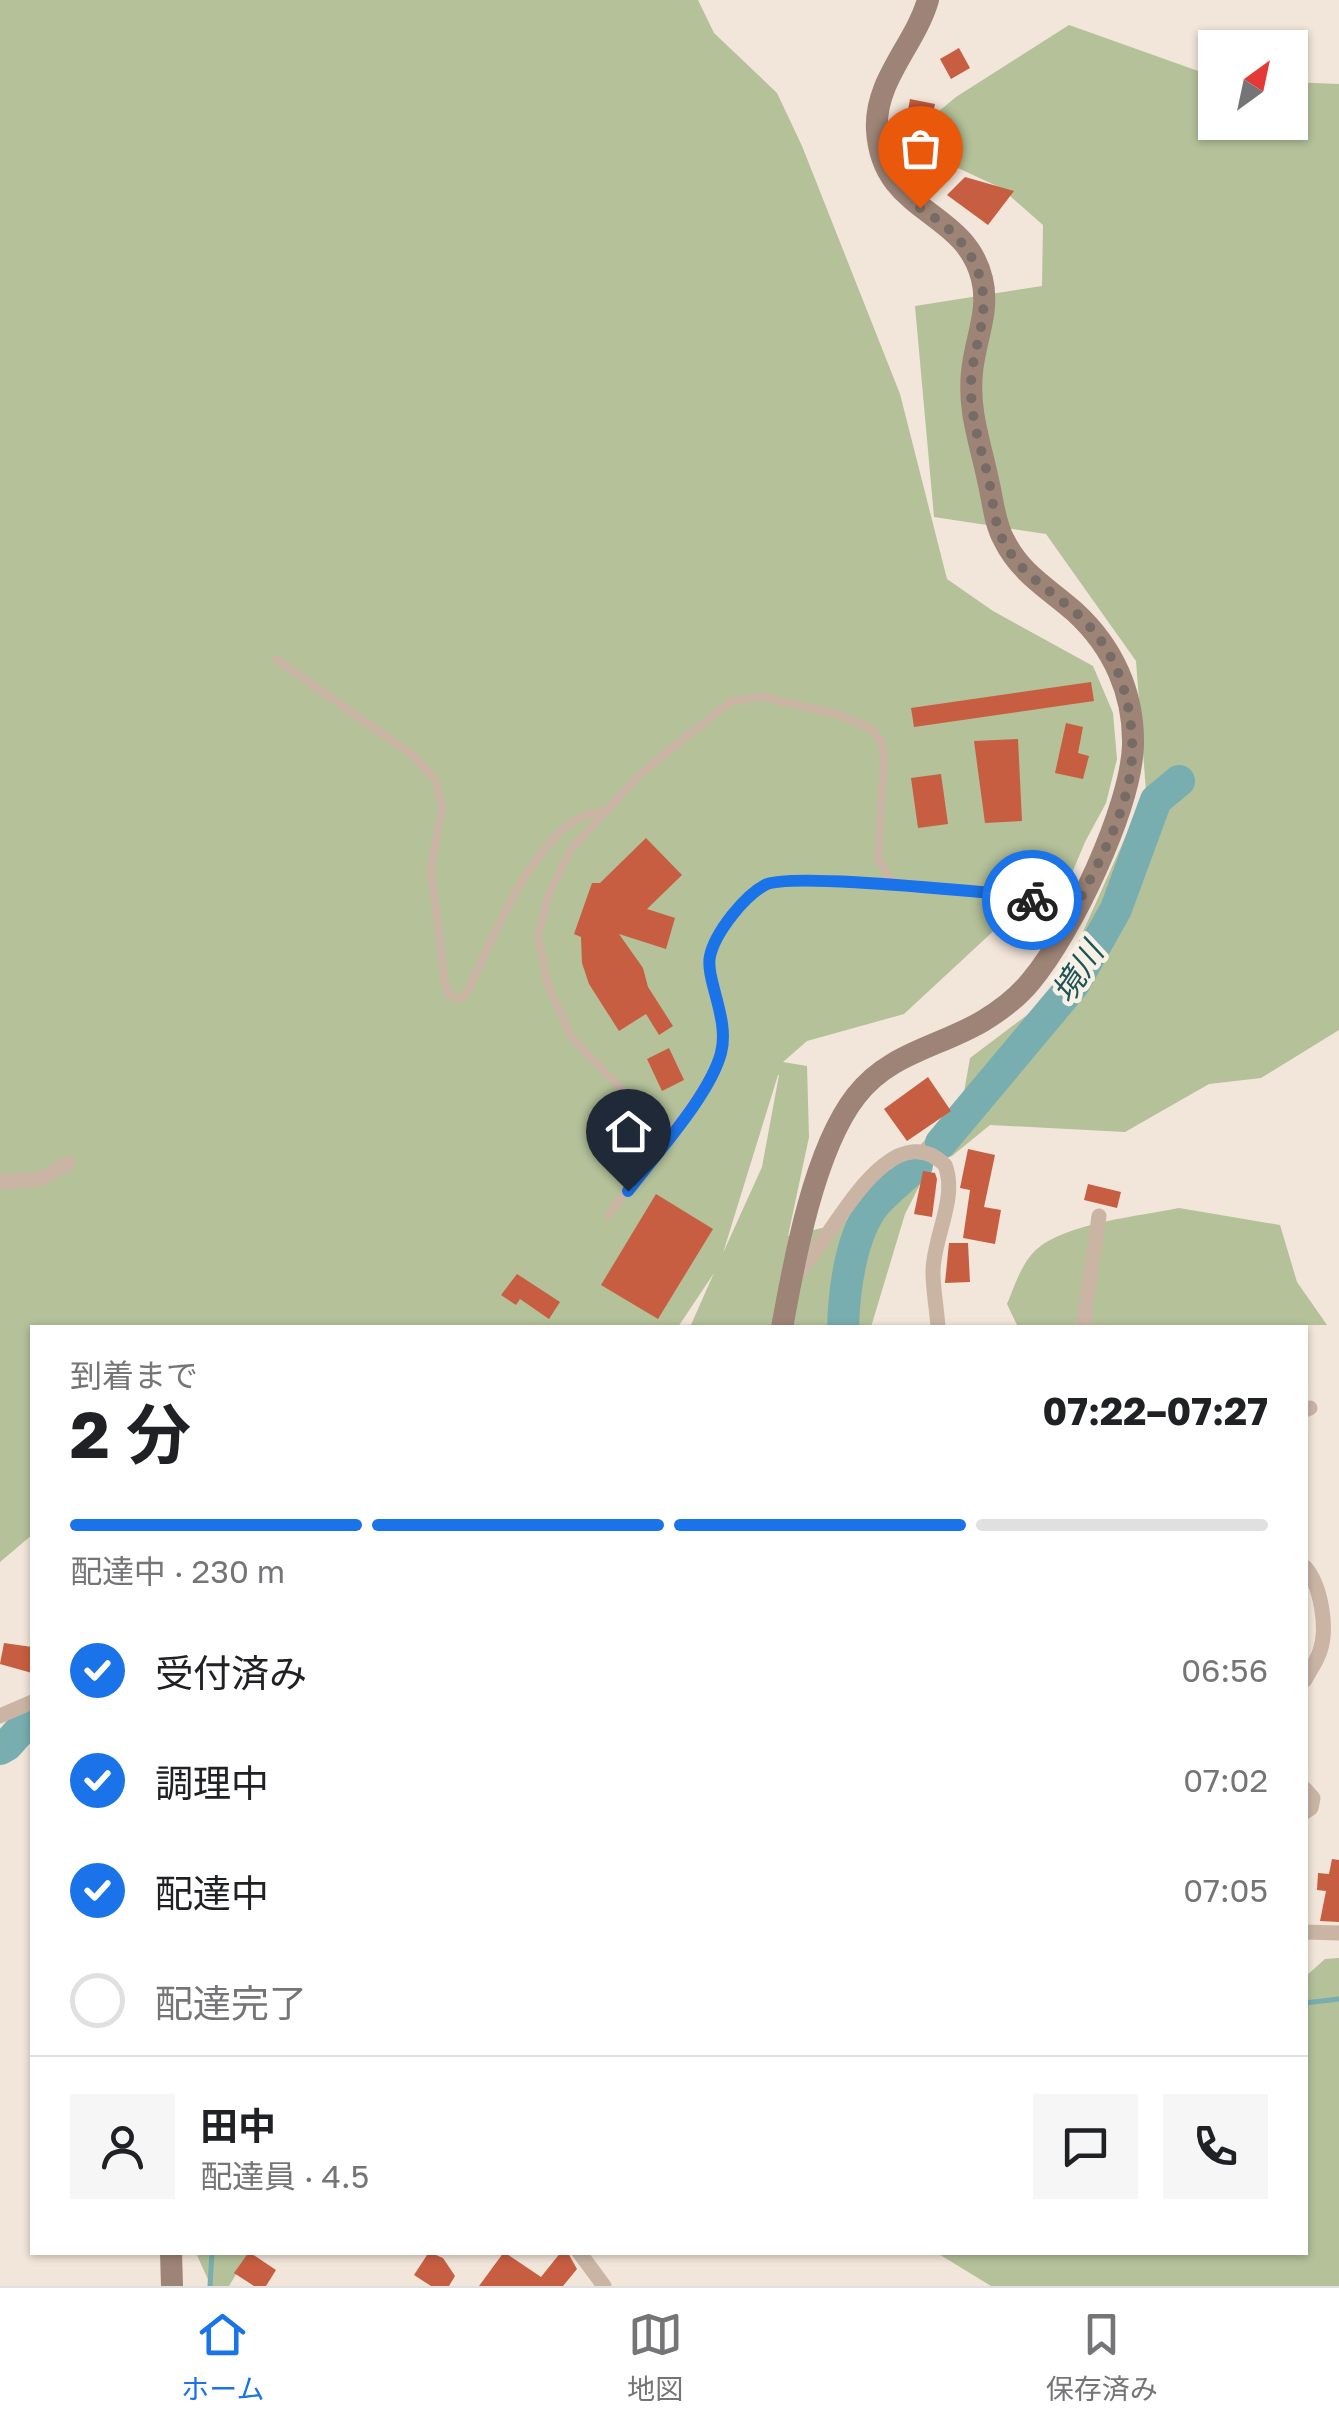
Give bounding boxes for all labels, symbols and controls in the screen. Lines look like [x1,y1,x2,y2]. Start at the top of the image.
north arrow [1198,30,1308,140]
map controls [1198,30,1308,140]
pin [878,106,963,209]
icon: bag [893,121,948,176]
courier [982,850,1082,950]
icon: bike [1005,873,1060,928]
water label: 境川 [1044,932,1112,1009]
pin [586,1089,671,1192]
icon: home [601,1104,656,1159]
text: 到着まで [70,1356,198,1394]
text: 07:22–07:27 [1042,1388,1268,1433]
text: 2 分 [70,1394,191,1472]
text: 配達中 · 230 m [70,1552,285,1590]
icon: check [70,1643,125,1698]
text: 受付済み [155,1650,307,1695]
text: 06:56 [1181,1651,1268,1689]
icon: check [70,1753,125,1808]
text: 調理中 [155,1760,269,1805]
text: 07:02 [1183,1761,1268,1799]
icon: check [70,1863,125,1918]
text: 配達中 [155,1870,269,1915]
text: 07:05 [1183,1871,1268,1909]
text: 配達完了 [155,1980,307,2025]
button: person [70,2094,175,2199]
button: chat [1033,2094,1138,2199]
button: phone [1163,2094,1268,2199]
text: 田中 [200,2103,276,2148]
text: 配達員 · 4.5 [200,2157,369,2195]
tab: ホーム [181,2307,264,2407]
tab: 地図 [627,2307,683,2407]
tab: 保存済み [1046,2307,1158,2407]

